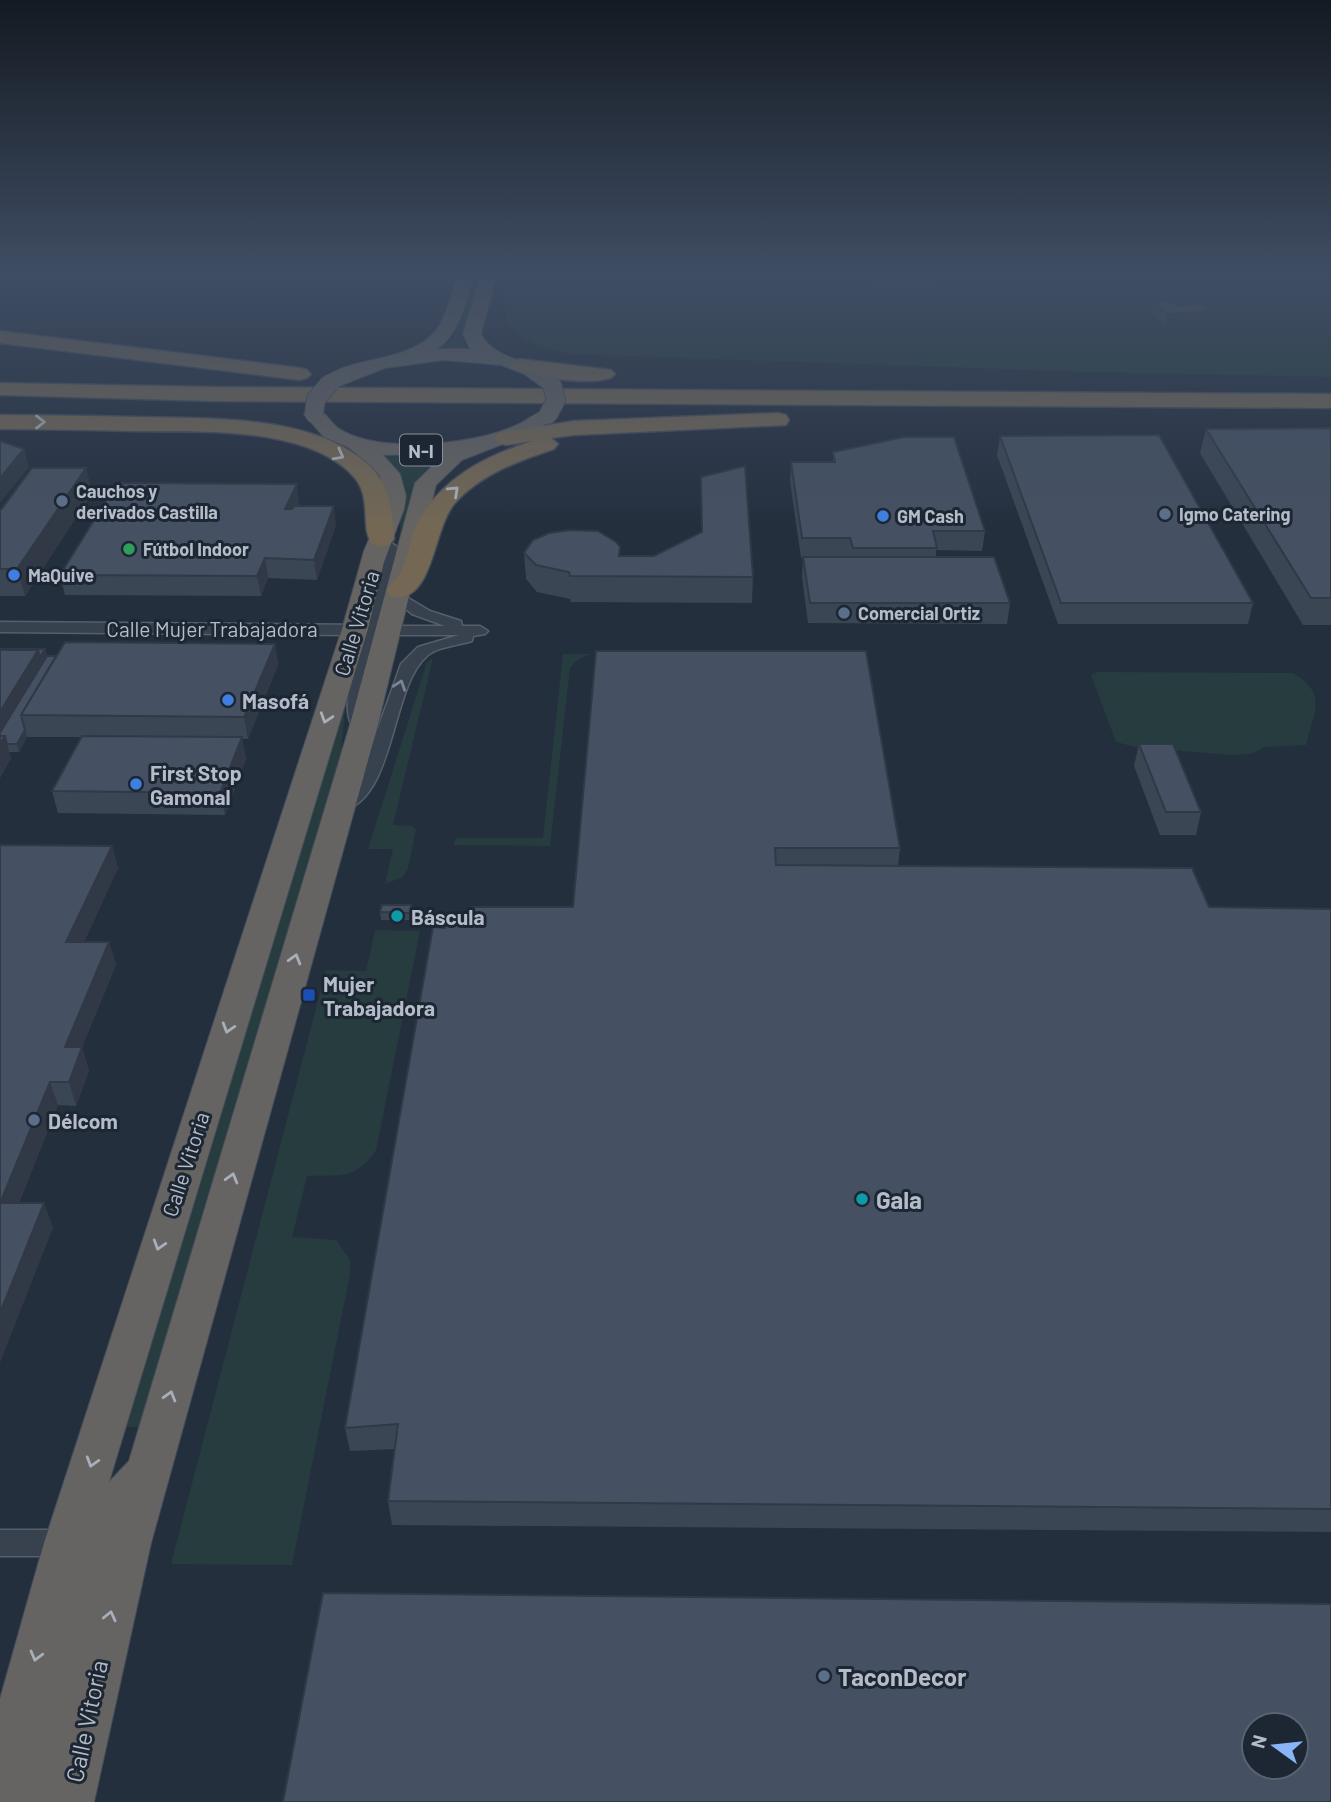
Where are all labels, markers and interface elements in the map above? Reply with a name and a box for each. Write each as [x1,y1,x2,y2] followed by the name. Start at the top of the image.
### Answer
[35,415,46,430] one-way arrow
[400,435,442,466] road number: N-I
[332,447,344,461] one-way arrow
[76,480,218,523] place label: Cauchos y derivados Castilla
[446,486,459,499] one-way arrow
[54,493,70,509] marker: Cauchos y derivados Castilla
[1179,503,1290,525] place label: Igmo Catering
[897,505,964,527] place label: GM Cash
[1157,506,1173,522] marker: Igmo Catering
[875,508,891,524] marker: GM Cash
[143,538,249,560] place label: Fútbol Indoor
[121,541,137,557] marker: Fútbol Indoor
[28,564,94,586] place label: MaQuive
[6,567,22,583] marker: MaQuive
[328,567,384,679] street label: Calle Vitoria
[858,602,980,624] place label: Comercial Ortiz
[836,605,852,621] marker: Comercial Ortiz
[106,616,318,641] street label: Calle Mujer Trabajadora
[392,680,407,692] one-way arrow
[242,688,309,713] place label: Masofá
[220,692,236,708] marker: Masofá
[320,711,335,723] one-way arrow
[150,760,242,809] place label: First Stop Gamonal
[128,776,144,792] marker: First Stop Gamonal
[411,904,485,929] place label: Báscula
[389,908,405,924] marker: Báscula
[286,953,301,965] one-way arrow
[323,971,435,1020] place label: Mujer Trabajadora
[301,987,317,1003] marker: Mujer Trabajadora
[222,1022,237,1034] one-way arrow
[48,1108,118,1133] place label: Délcom
[156,1108,214,1220] street label: Calle Vitoria
[26,1112,42,1128] marker: Délcom
[224,1172,239,1184] one-way arrow
[876,1185,922,1214] place label: Gala
[854,1191,870,1207] marker: Gala
[153,1239,168,1251] one-way arrow
[161,1391,176,1403] one-way arrow
[86,1455,100,1468] one-way arrow
[101,1610,116,1622] one-way arrow
[30,1650,44,1662] one-way arrow
[59,1657,113,1785] street label: Calle Vitoria
[838,1662,966,1691] place label: TaconDecor
[816,1668,832,1684] marker: TaconDecor
[1240,1711,1310,1781] north arrow
[1245,1732,1271,1751] text: N

